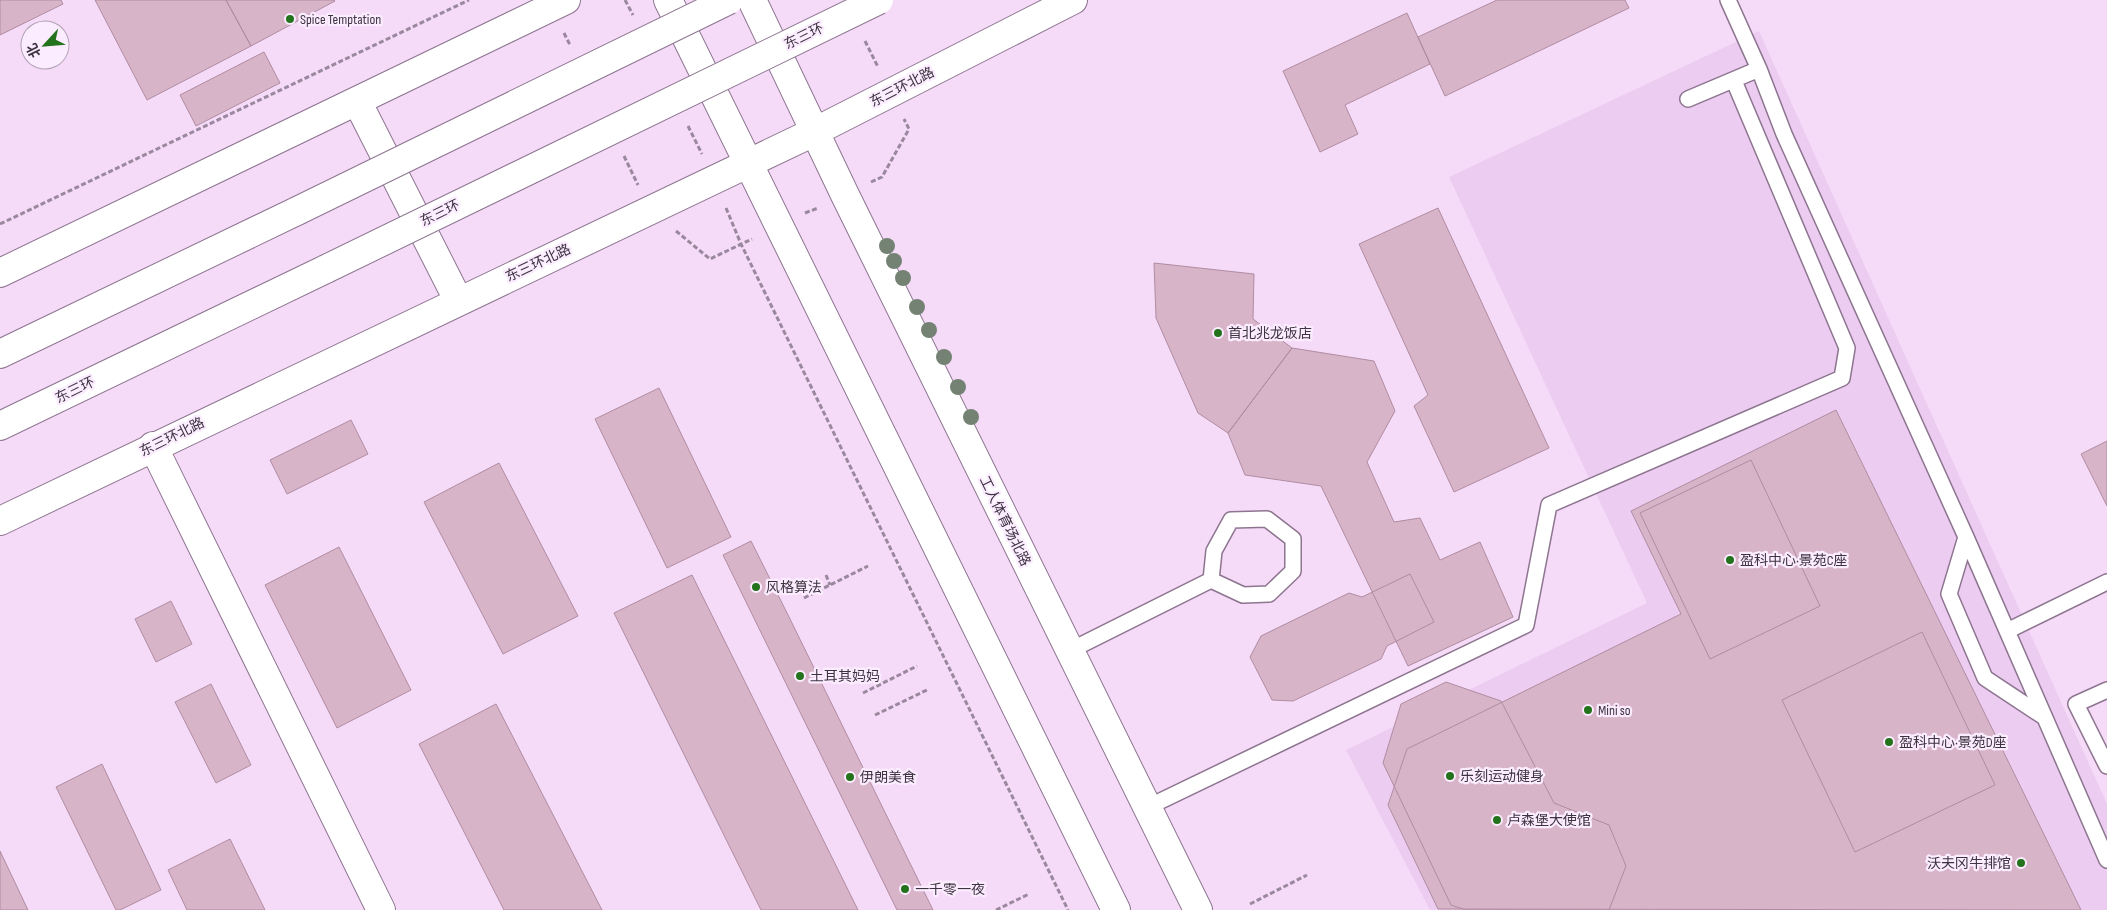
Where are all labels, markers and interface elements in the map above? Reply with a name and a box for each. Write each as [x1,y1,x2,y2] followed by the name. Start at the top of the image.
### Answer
[300,11,381,28] place label: Spice Temptation
[284,13,296,25] marker: Spice Temptation
[781,19,827,53] street label: 东三环
[20,20,70,70] north arrow
[23,40,44,60] text: 北
[867,64,937,110] street label: 东三环北路
[417,196,463,230] street label: 东三环
[503,241,573,285] street label: 东三环北路
[1228,325,1312,342] place label: 首北兆龙饭店
[1212,327,1224,339] marker: 首北兆龙饭店
[52,373,98,407] street label: 东三环
[137,414,207,460] street label: 东三环北路
[976,473,1034,569] street label: 工人体育场北路
[1740,552,1848,569] place label: 盈科中心·景苑C座
[1724,554,1736,566] marker: 盈科中心·景苑C座
[766,579,822,596] place label: 风格算法
[750,581,762,593] marker: 风格算法
[810,668,880,685] place label: 土耳其妈妈
[794,670,806,682] marker: 土耳其妈妈
[1598,702,1631,719] place label: Mini so
[1582,704,1594,716] marker: Mini so
[1899,734,2007,751] place label: 盈科中心·景苑D座
[1883,736,1895,748] marker: 盈科中心·景苑D座
[1460,768,1544,785] place label: 乐刻运动健身
[860,769,916,786] place label: 伊朗美食
[1444,770,1456,782] marker: 乐刻运动健身
[844,771,856,783] marker: 伊朗美食
[1507,812,1591,829] place label: 卢森堡大使馆
[1491,814,1503,826] marker: 卢森堡大使馆
[1927,855,2011,872] place label: 沃夫冈牛排馆
[2015,857,2027,869] marker: 沃夫冈牛排馆
[915,881,985,898] place label: 一千零一夜
[899,883,911,895] marker: 一千零一夜

